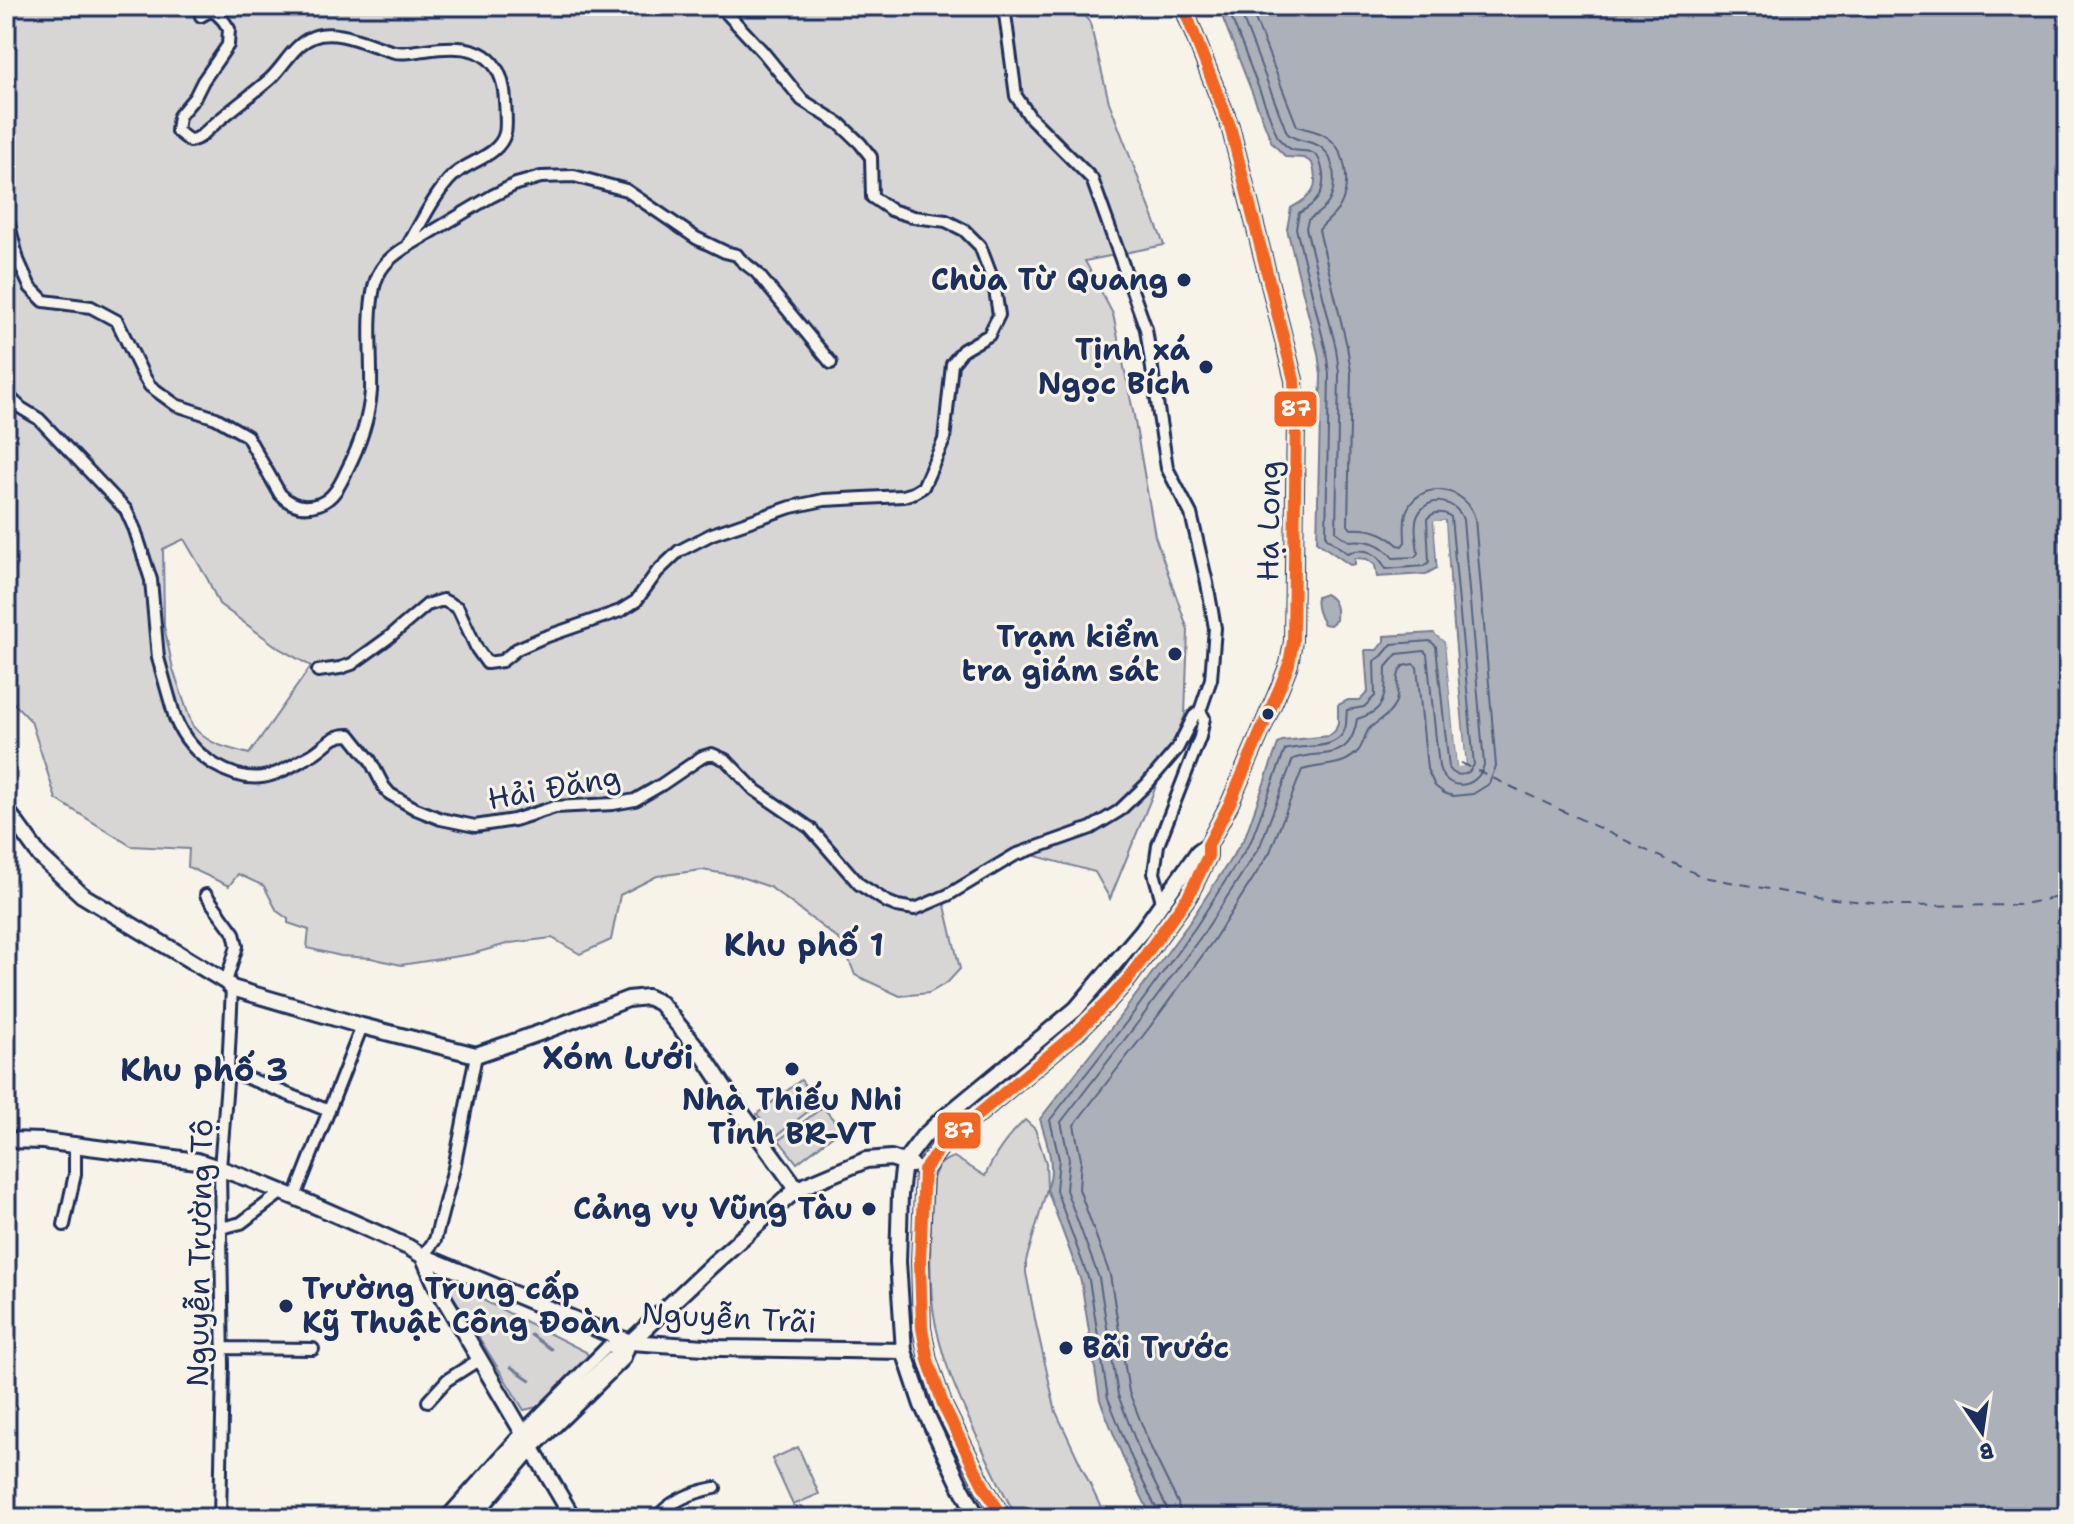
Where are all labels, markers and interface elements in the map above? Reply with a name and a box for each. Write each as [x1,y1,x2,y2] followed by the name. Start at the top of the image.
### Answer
[931,259,1168,300] place label: Chùa Từ Quang
[1175,271,1193,289] marker: Chùa Từ Quang
[1038,329,1190,404] place label: Tịnh xá Ngọc Bích
[1197,358,1215,376] marker: Tịnh xá Ngọc Bích
[1273,390,1318,428] line badge: 87
[1281,394,1311,423] text: 87
[1247,460,1290,582] street label: Hạ Long
[962,616,1159,691] place label: Trạm kiểm tra giám sát
[1166,645,1184,663] marker: Trạm kiểm tra giám sát
[1260,706,1276,722] unlabelled marker
[484,756,623,819] street label: Hải Đăng
[724,923,884,966] district label: Khu phố 1
[542,1036,694,1079] district label: Xóm Lưới
[120,1048,288,1091] district label: Khu phố 3
[783,1060,801,1078] marker: Nhà Thiếu Nhi Tỉnh BR-VT
[682,1079,902,1154] place label: Nhà Thiếu Nhi Tỉnh BR-VT
[936,1111,982,1150] line badge: 87
[944,1116,974,1145] text: 87
[177,1119,222,1387] street label: Nguyễn Trường Tộ
[573,1188,853,1229] place label: Cảng vụ Vũng Tàu
[860,1200,878,1218] marker: Cảng vụ Vũng Tàu
[302,1268,620,1343] place label: Trường Trung cấp Kỹ Thuật Công Đoàn
[640,1292,818,1343] street label: Nguyễn Trãi
[277,1297,295,1315] marker: Trường Trung cấp Kỹ Thuật Công Đoàn
[1082,1327,1230,1368] place label: Bãi Trước
[1057,1339,1075,1357] marker: Bãi Trước
[1942,1392,2022,1472] north arrow
[1976,1435,1996,1467] text: B

